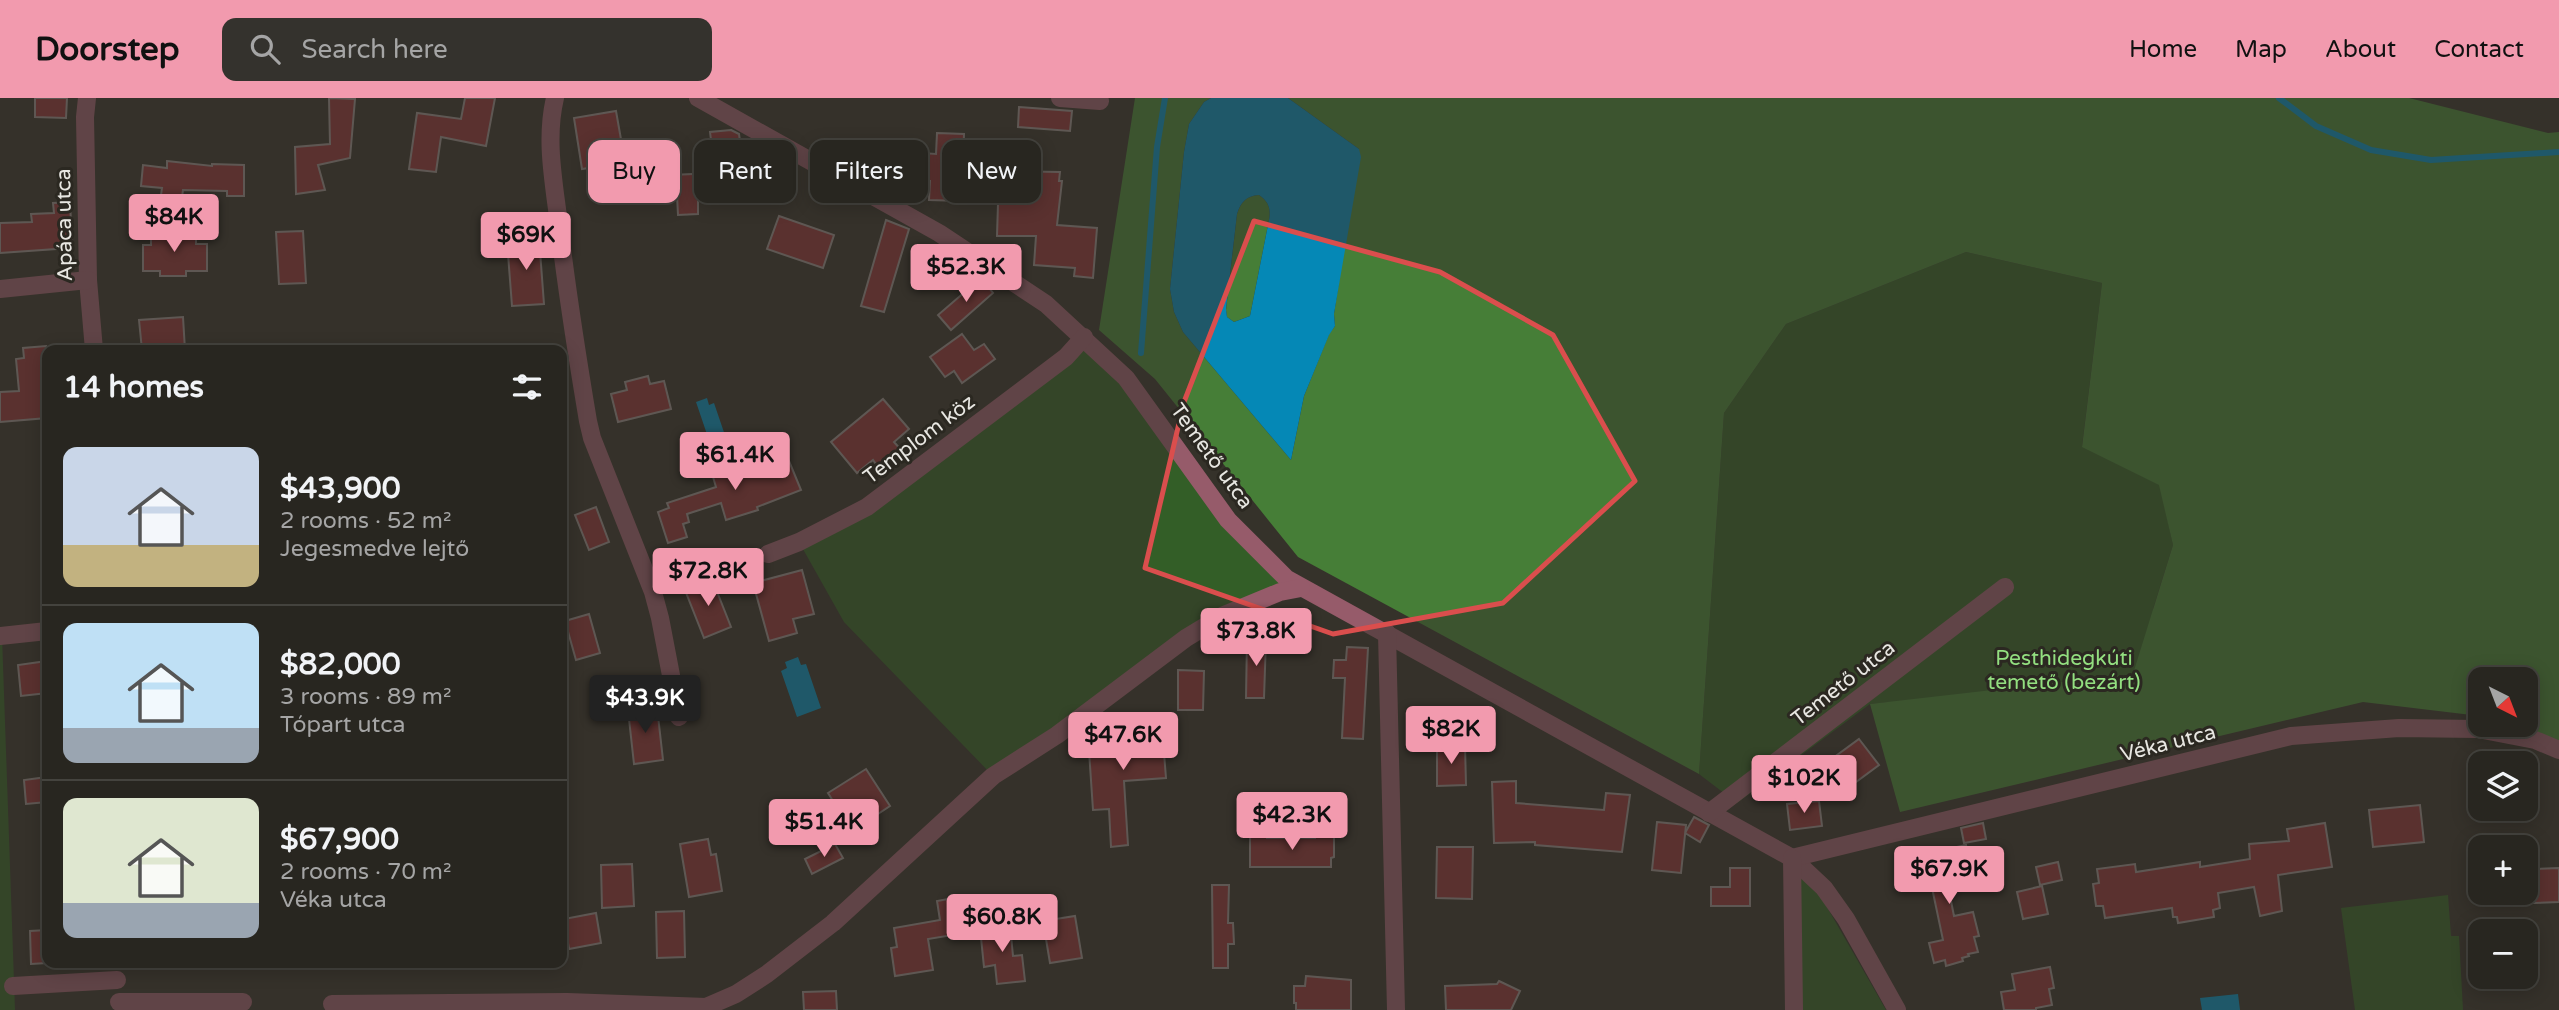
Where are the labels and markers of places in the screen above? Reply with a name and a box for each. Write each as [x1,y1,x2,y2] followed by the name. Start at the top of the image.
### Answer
[133,194,215,254] pin: $84K
[485,212,567,272] pin: $69K
[909,244,1023,304] pin: $52.3K
[678,432,792,492] pin: $61.4K
[651,548,765,608] pin: $72.8K
[1199,608,1313,668] pin: $73.8K
[588,676,702,735] pin: $43.9K
[1410,706,1492,766] pin: $82K
[1066,712,1180,772] pin: $47.6K
[1755,756,1853,815] pin: $102K
[1235,792,1349,852] pin: $42.3K
[767,800,881,859] pin: $51.4K
[1892,846,2006,906] pin: $67.9K
[945,894,1059,954] pin: $60.8K

